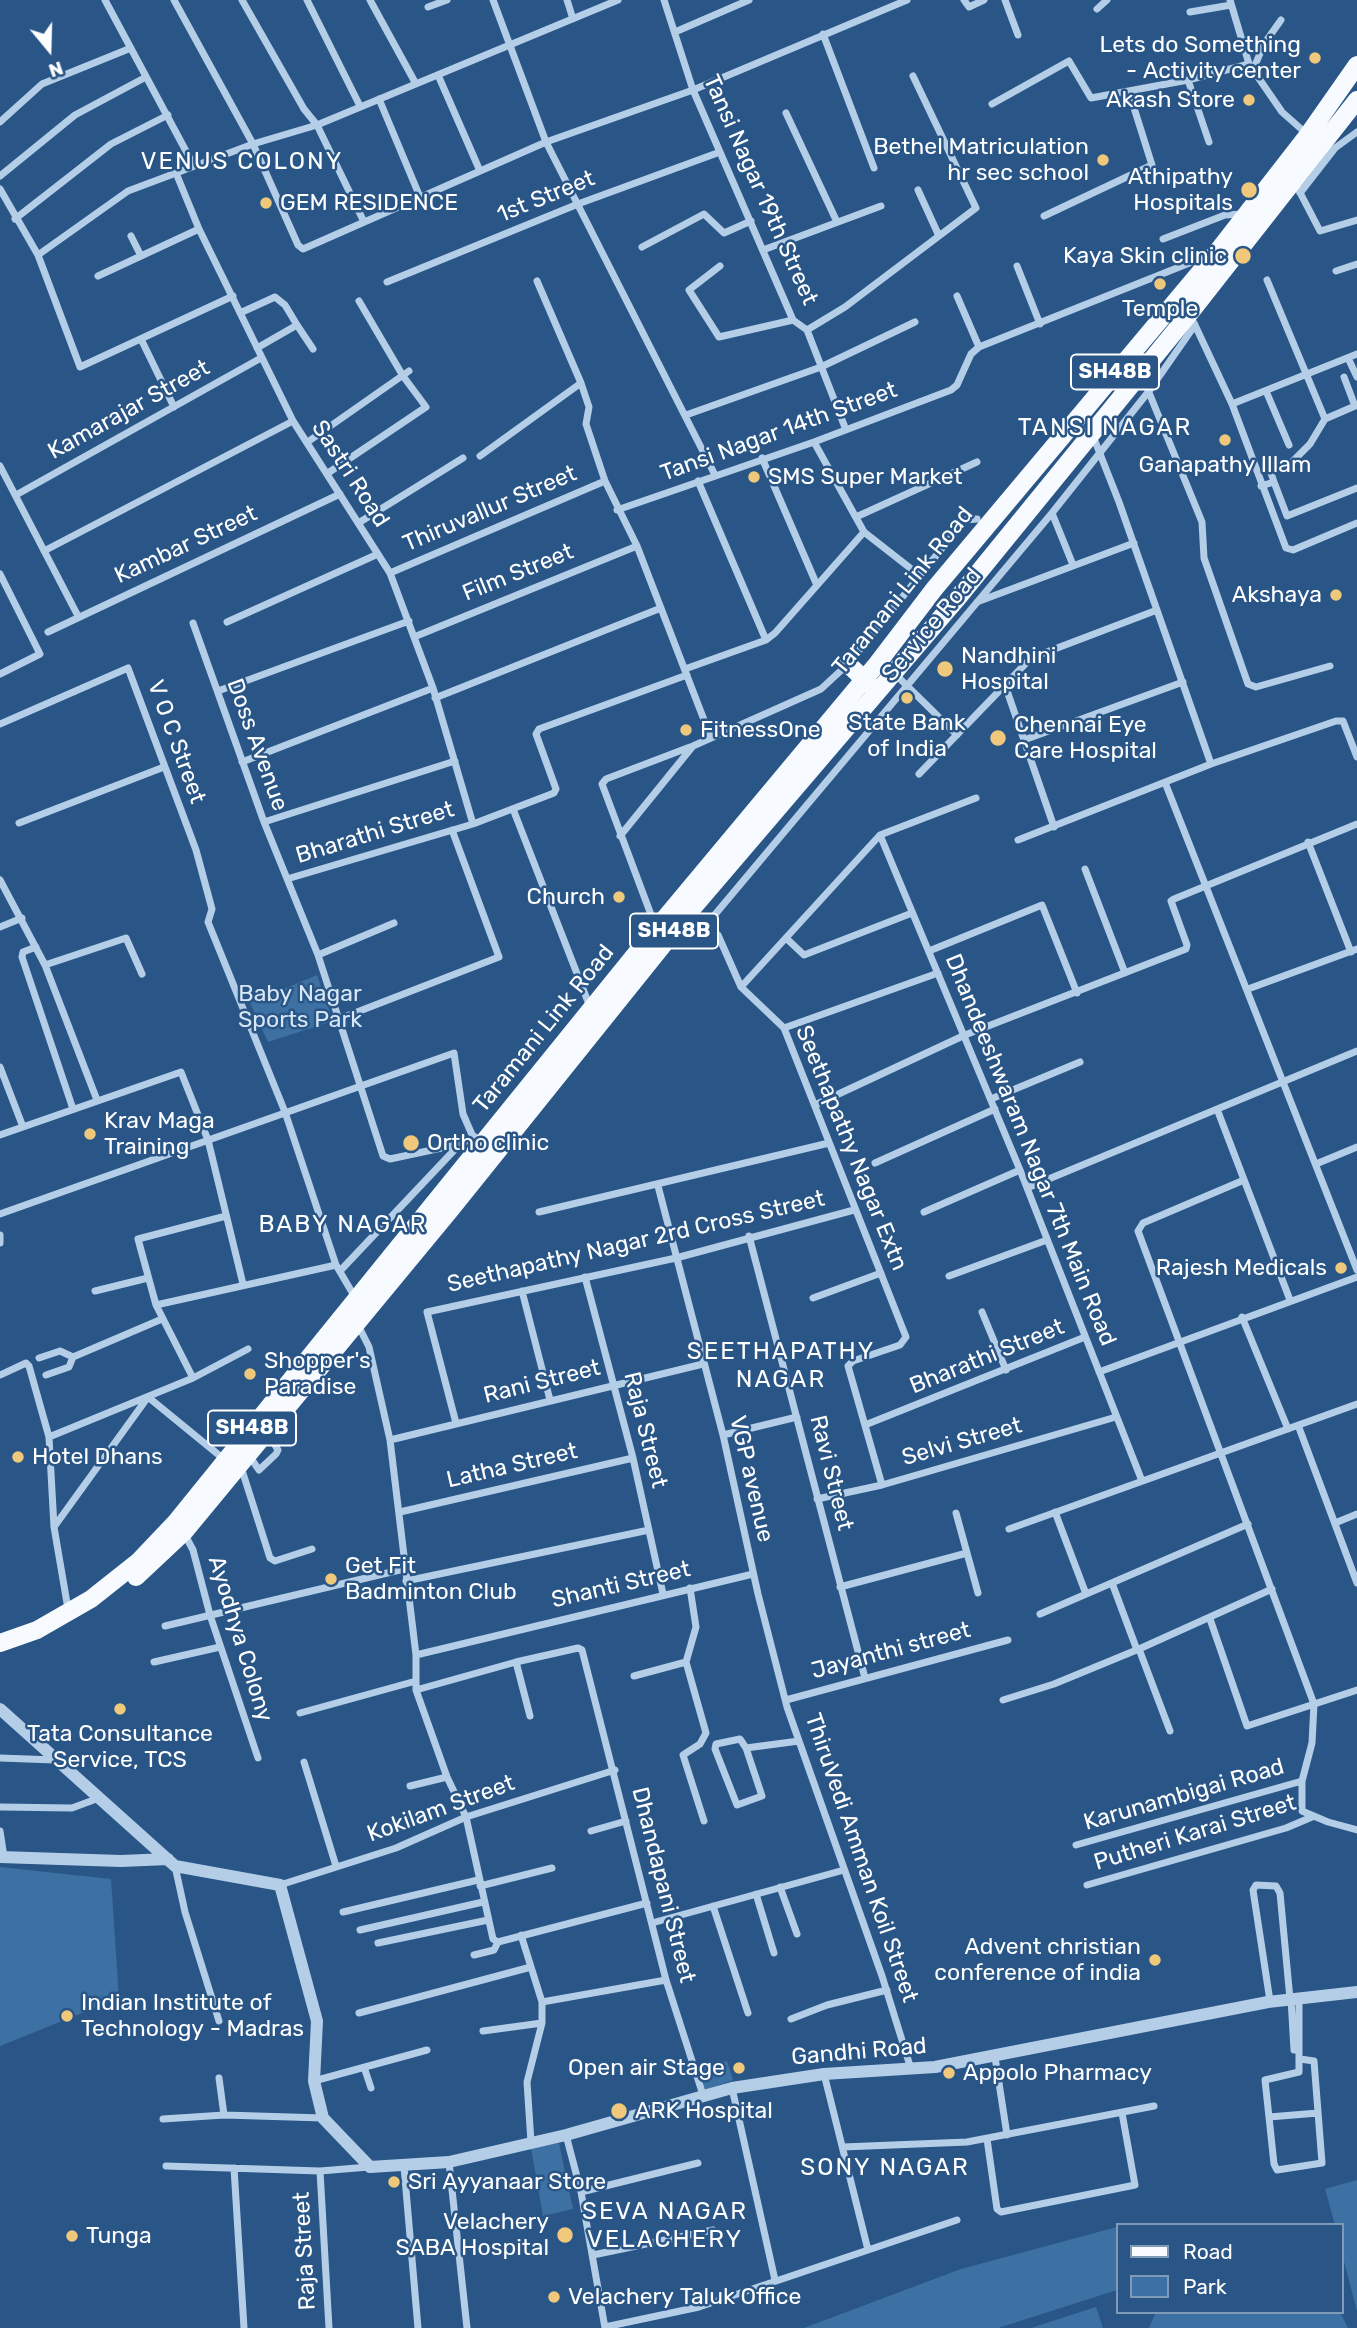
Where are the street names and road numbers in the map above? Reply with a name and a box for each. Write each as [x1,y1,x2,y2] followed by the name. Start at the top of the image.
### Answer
[697,71,823,309] street label: Tansi Nagar 19th Street
[493,165,599,229] street label: 1st Street
[43,354,215,466] street label: Kamarajar Street
[1071,354,1159,390] road number: SH48B
[657,376,901,488] street label: Tansi Nagar 14th Street
[305,415,395,533] street label: Sastri Road
[399,460,581,558] street label: Thiruvallur Street
[110,500,262,590] street label: Kambar Street
[827,502,979,680] street label: Taramani Link Road
[459,538,577,608] street label: Film Street
[876,563,988,687] street label: Service Road
[220,675,294,815] street label: Doss Avenue
[141,677,211,807] street label: V O C Street
[293,796,457,870] street label: Bharathi Street
[630,914,718,948] road number: SH48B
[468,940,620,1118] street label: Taramani Link Road
[939,950,1121,1350] street label: Dhandeeshwaram Nagar 7th Main Road
[789,1022,913,1274] street label: Seethapathy Nagar Extn
[445,1185,827,1299] street label: Seethapathy Nagar 2rd Cross Street
[906,1314,1068,1400] street label: Bharathi Street
[481,1354,603,1410] street label: Rani Street
[617,1369,673,1491] street label: Raja Street
[208,1410,296,1446] road number: SH48B
[803,1412,859,1534] street label: Ravi Street
[899,1412,1025,1472] street label: Selvi Street
[723,1413,779,1545] street label: VGP avenue
[444,1438,580,1494] street label: Latha Street
[202,1553,278,1725] street label: Ayodhya Colony
[549,1556,693,1614] street label: Shanti Street
[808,1616,974,1686] street label: Jayanthi street
[798,1710,924,2006] street label: ThiruVedi Amman Koil Street
[1081,1753,1287,1837] street label: Karunambigai Road
[364,1770,518,1848] street label: Kokilam Street
[625,1784,701,1986] street label: Dhandapani Street
[1091,1789,1299,1877] street label: Putheri Karai Street
[790,2032,928,2072] street label: Gandhi Road
[288,2191,322,2311] street label: Raja Street

